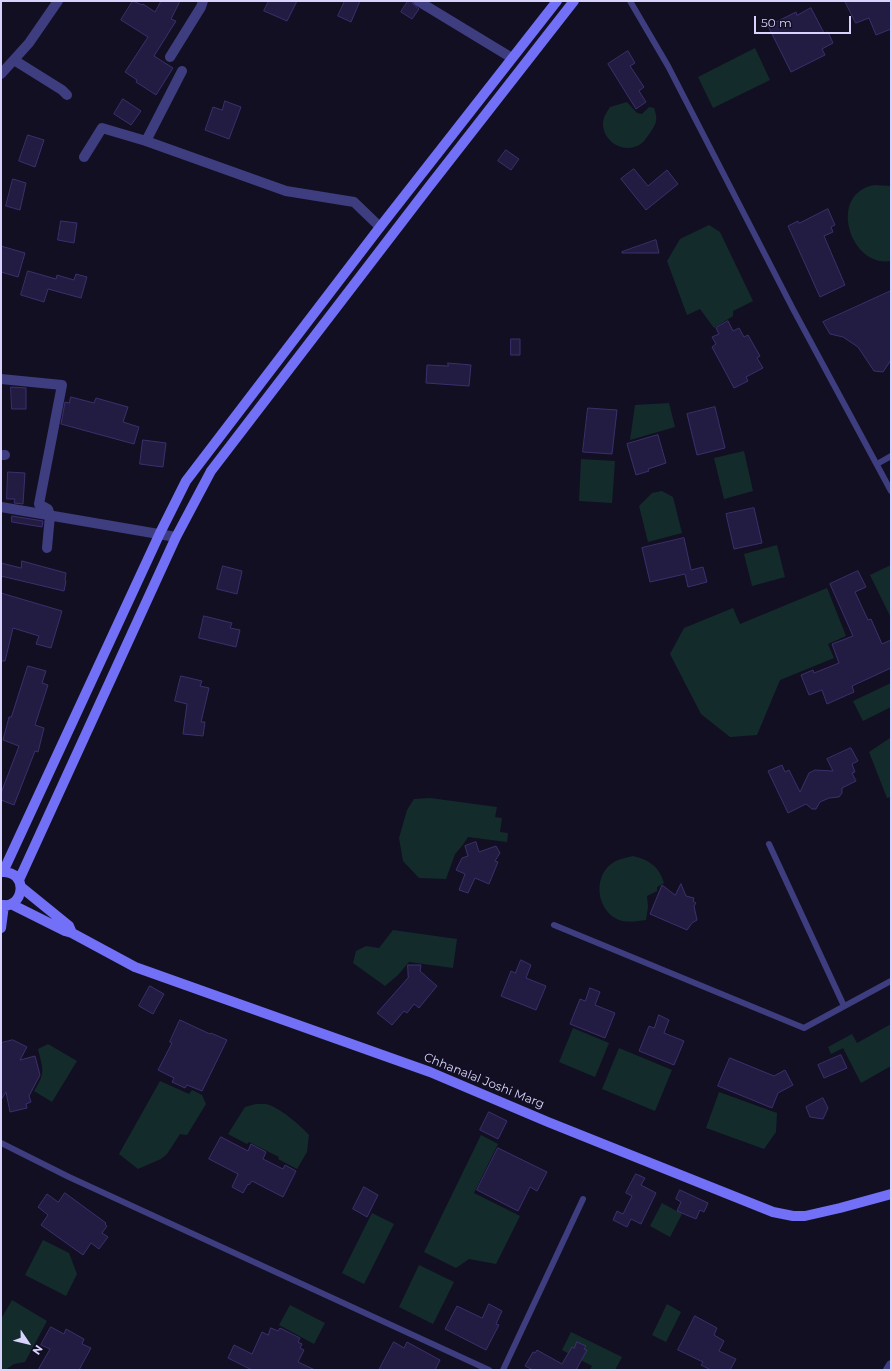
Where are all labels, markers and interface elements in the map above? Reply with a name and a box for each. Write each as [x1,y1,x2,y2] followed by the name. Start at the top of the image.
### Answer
[756,8,853,34] scale bar
[761,15,792,30] text: 50 m
[422,1050,546,1112] street label: Chhanalal Joshi Marg
[8,1323,48,1363] north arrow
[30,1342,46,1358] text: N

